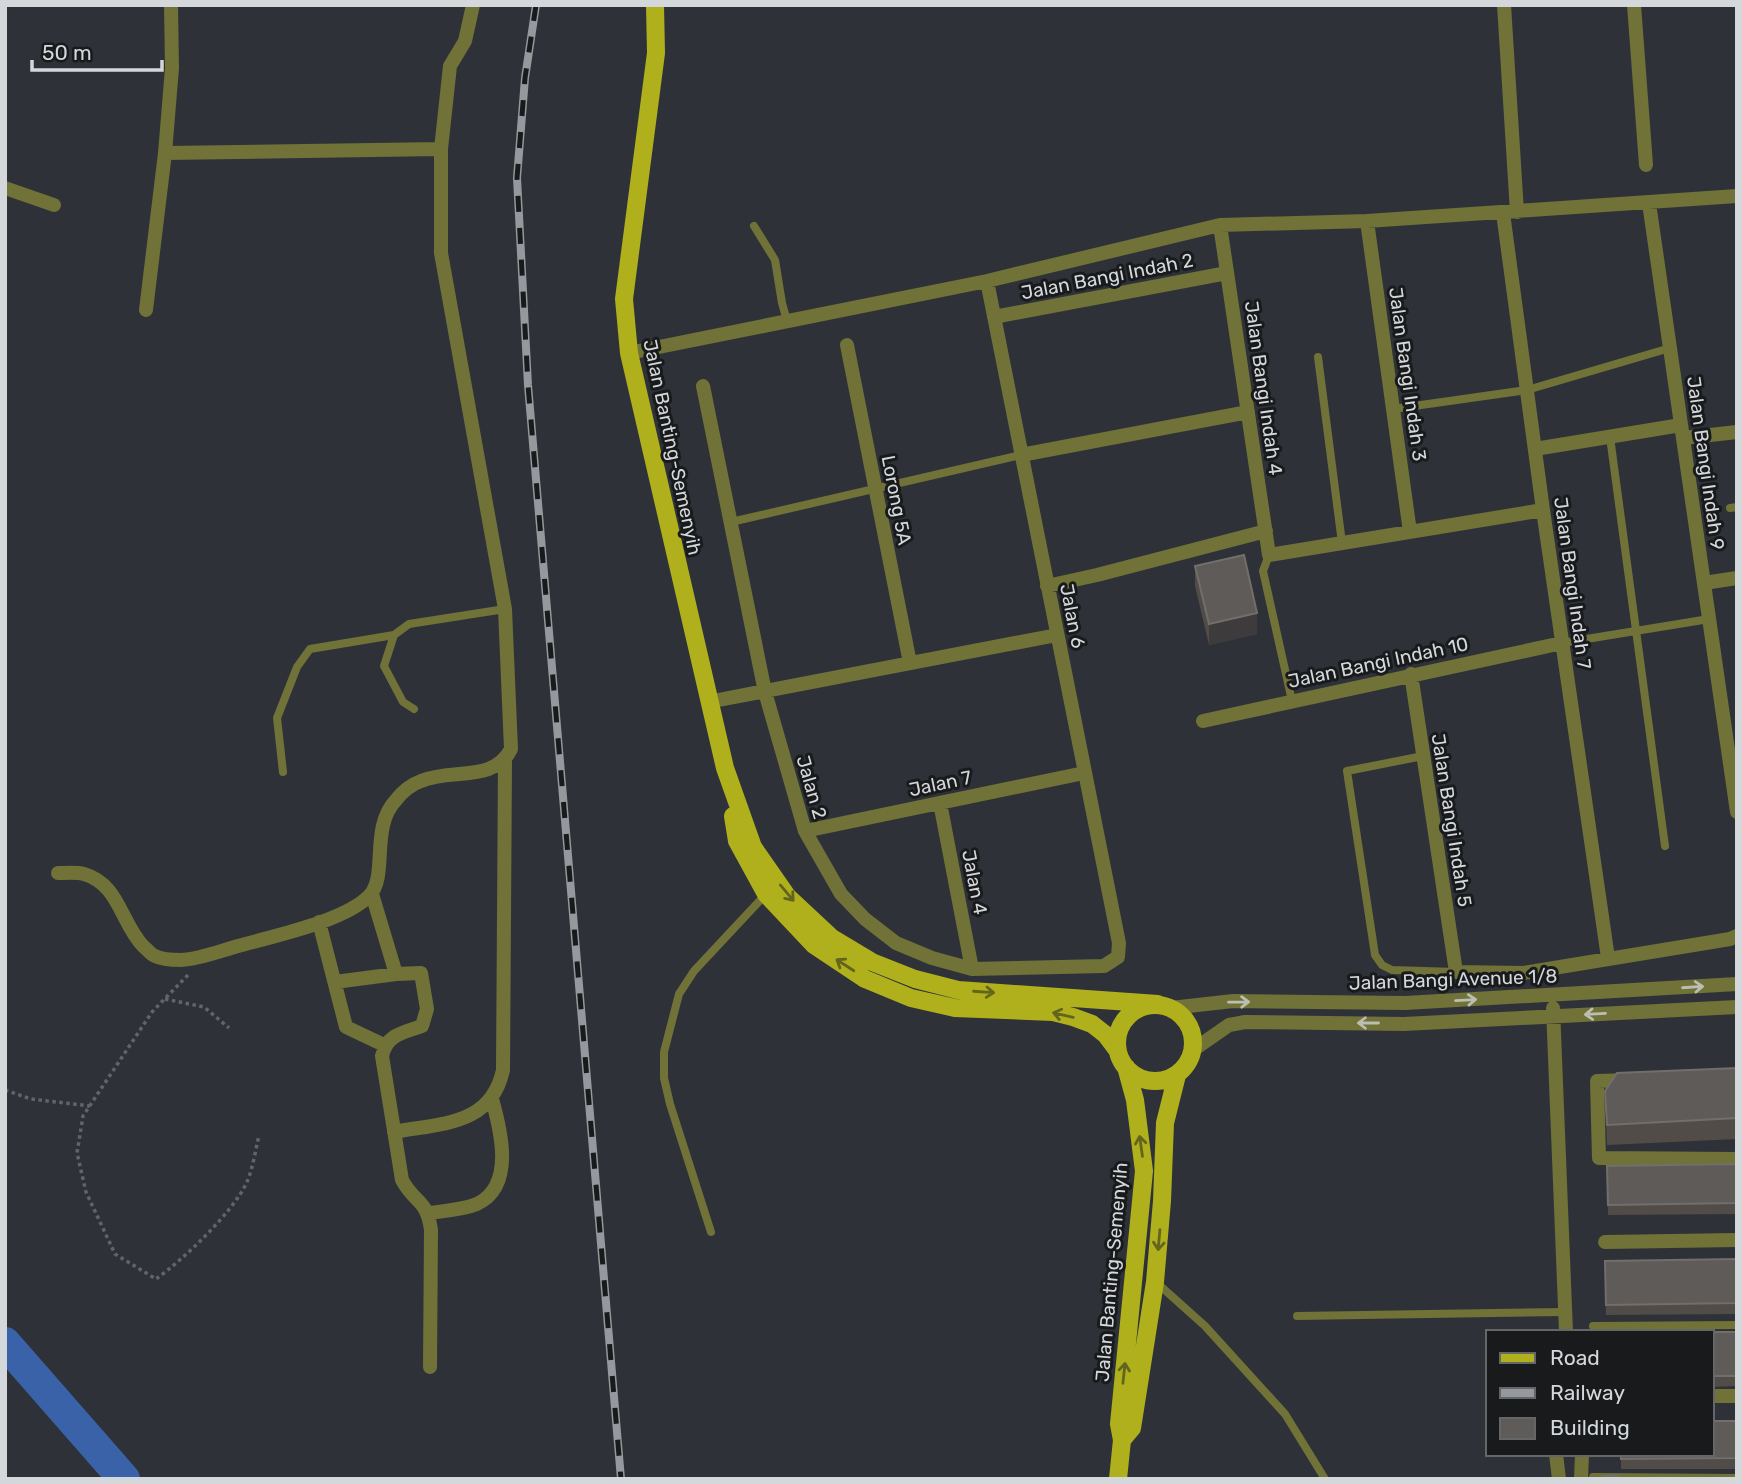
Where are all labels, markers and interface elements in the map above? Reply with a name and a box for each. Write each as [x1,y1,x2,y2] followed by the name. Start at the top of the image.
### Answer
[32,28,161,72] scale bar
[42,40,92,65] text: 50 m
[1019,249,1195,304] street label: Jalan Bangi Indah 2
[1384,286,1431,462] street label: Jalan Bangi Indah 3
[1240,300,1287,477] street label: Jalan Bangi Indah 4
[638,337,707,557] street label: Jalan Banting-Semenyih
[1682,375,1729,551] street label: Jalan Bangi Indah 9
[877,453,917,547] street label: Lorong 5A
[1549,496,1596,671] street label: Jalan Bangi Indah 7
[1055,582,1090,650] street label: Jalan 6
[1286,632,1470,693] street label: Jalan Bangi Indah 10
[1426,732,1477,908] street label: Jalan Bangi Indah 5
[792,753,832,821] street label: Jalan 2
[907,766,974,801] street label: Jalan 7
[957,848,992,917] street label: Jalan 4
[779,884,794,902] one-way arrow
[836,958,855,972] one-way arrow
[1348,964,1558,995] street label: Jalan Bangi Avenue 1/8
[1682,980,1705,993] one-way arrow
[973,986,995,999] one-way arrow
[1454,994,1477,1007] one-way arrow
[1227,995,1250,1008] one-way arrow
[1052,1008,1075,1021] one-way arrow
[1584,1008,1607,1021] one-way arrow
[1357,1016,1380,1030] one-way arrow
[1134,1136,1147,1158] one-way arrow
[1090,1162,1133,1383] street label: Jalan Banting-Semenyih
[1152,1228,1165,1250] one-way arrow
[1486,1330,1714,1456] legend
[1550,1345,1600,1370] text: Road
[1118,1362,1131,1385] one-way arrow
[1550,1380,1625,1405] text: Railway
[1550,1415,1630,1440] text: Building

